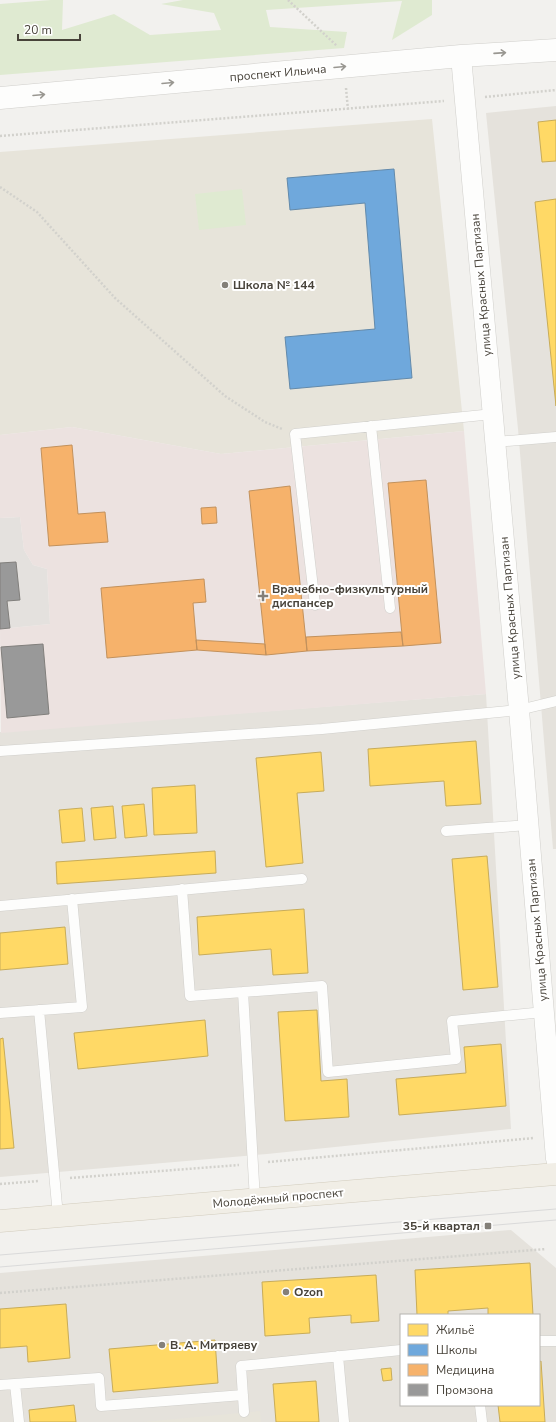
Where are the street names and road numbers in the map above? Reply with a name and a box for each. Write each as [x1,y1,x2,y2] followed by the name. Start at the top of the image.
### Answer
[229,61,327,85] street label: проспект Ильича
[467,213,495,357] street label: улица Красных Партизан
[496,536,524,680] street label: улица Красных Партизан
[523,858,551,1002] street label: улица Красных Партизан
[212,1184,345,1212] street label: Молодёжный проспект

